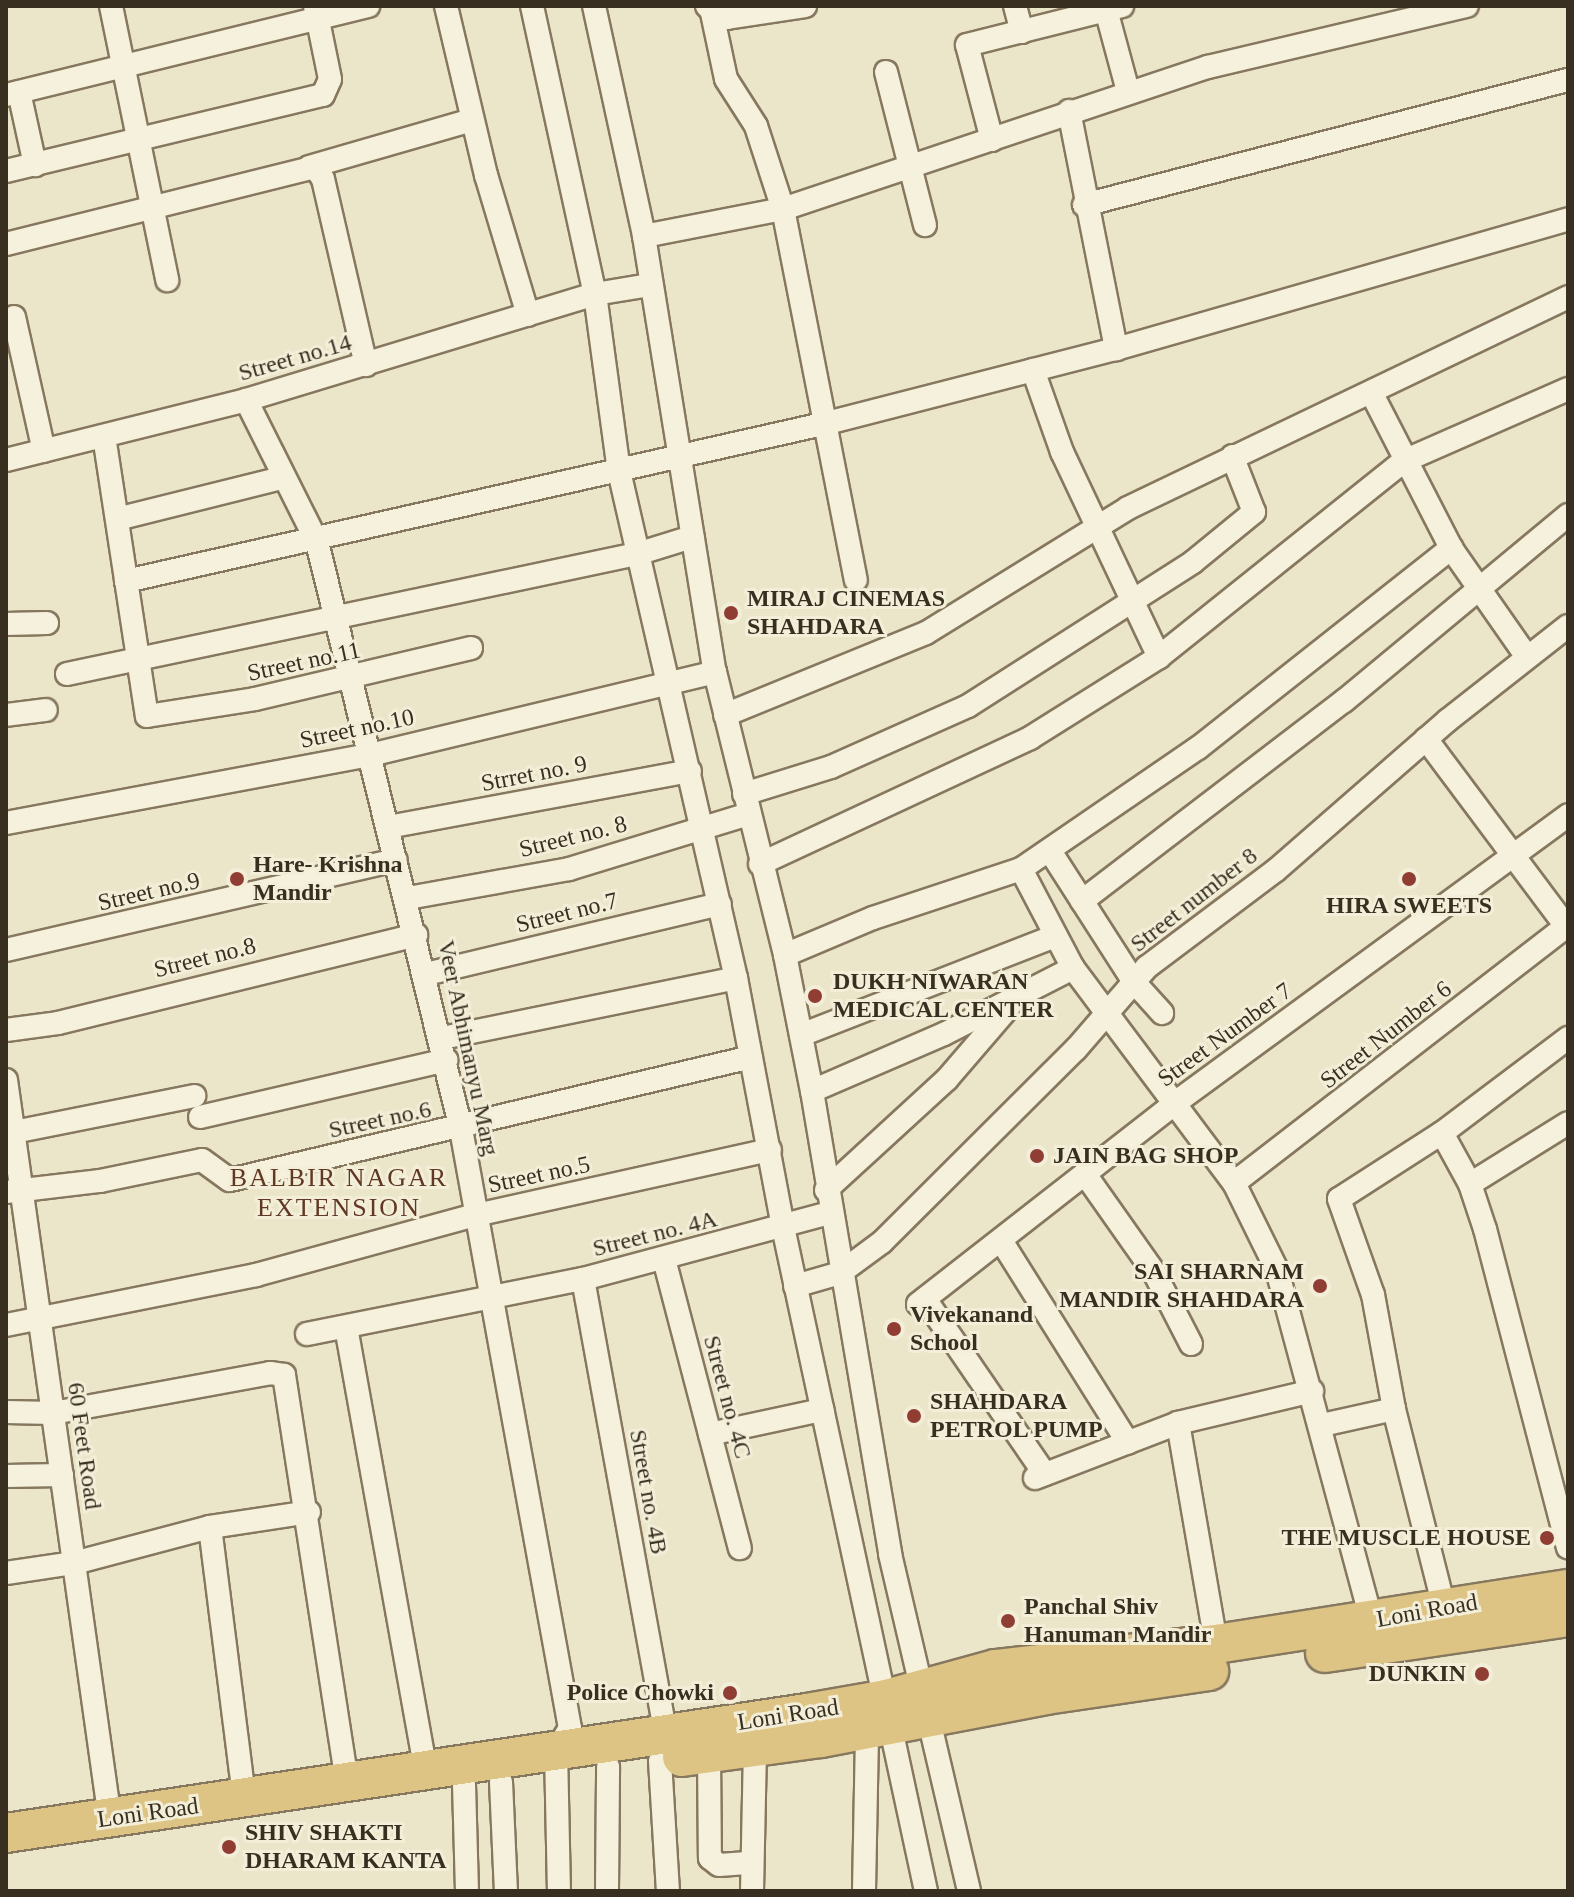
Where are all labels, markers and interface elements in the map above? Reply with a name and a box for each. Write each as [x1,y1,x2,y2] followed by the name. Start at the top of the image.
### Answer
[235,328,355,388] street label: Street no.14
[747,585,945,641] place label: MIRAJ CINEMAS SHAHDARA
[722,604,740,622] marker: MIRAJ CINEMAS SHAHDARA
[245,636,363,688] street label: Street no.11
[297,703,417,755] street label: Street no.10
[479,750,589,798] street label: Strret no. 9
[516,810,630,864] street label: Street no. 8
[1125,841,1263,959] street label: Street number 8
[253,851,403,907] place label: Hare- Krishna Mandir
[95,866,203,918] street label: Street no.9
[228,870,246,888] marker: Hare- Krishna Mandir
[1400,870,1418,888] marker: HIRA SWEETS
[513,886,621,940] street label: Street no.7
[1325,892,1493,920] place label: HIRA SWEETS
[151,931,259,985] street label: Street no.8
[431,937,505,1159] street label: Veer Abhimanyu Marg
[833,968,1055,1024] place label: DUKH NIWARAN MEDICAL CENTER
[1315,975,1457,1095] street label: Street Number 6
[1152,977,1298,1093] street label: Street Number 7
[804,985,826,1007] marker: DUKH NIWARAN MEDICAL CENTER
[326,1095,434,1145] street label: Street no.6
[1053,1142,1238,1170] place label: JAIN BAG SHOP
[1028,1147,1046,1165] marker: JAIN BAG SHOP
[485,1150,593,1200] street label: Street no.5
[230,1162,448,1224] district label: BALBIR NAGAR EXTENSION
[590,1205,720,1263] street label: Street no. 4A
[1059,1258,1304,1314] place label: SAI SHARNAM MANDIR SHAHDARA
[1311,1277,1329,1295] marker: SAI SHARNAM MANDIR SHAHDARA
[910,1301,1033,1357] place label: Vivekanand School
[885,1320,903,1338] marker: Vivekanand School
[697,1332,757,1462] street label: Street no. 4C
[61,1381,107,1511] street label: 60 Feet Road
[930,1388,1104,1444] place label: SHAHDARA PETROL PUMP
[905,1407,923,1425] marker: SHAHDARA PETROL PUMP
[623,1427,673,1557] street label: Street no. 4B
[1282,1524,1531,1552] place label: THE MUSCLE HOUSE
[1538,1529,1556,1547] marker: THE MUSCLE HOUSE
[1374,1588,1480,1634] street label: Loni Road
[1024,1593,1211,1649] place label: Panchal Shiv Hanuman Mandir
[999,1612,1017,1630] marker: Panchal Shiv Hanuman Mandir
[1369,1660,1466,1688] place label: DUNKIN
[1473,1665,1491,1683] marker: DUNKIN
[567,1679,714,1707] place label: Police Chowki
[721,1684,739,1702] marker: Police Chowki
[735,1693,841,1737] street label: Loni Road
[95,1792,201,1834] street label: Loni Road
[245,1819,447,1875] place label: SHIV SHAKTI DHARAM KANTA
[220,1838,238,1856] marker: SHIV SHAKTI DHARAM KANTA

